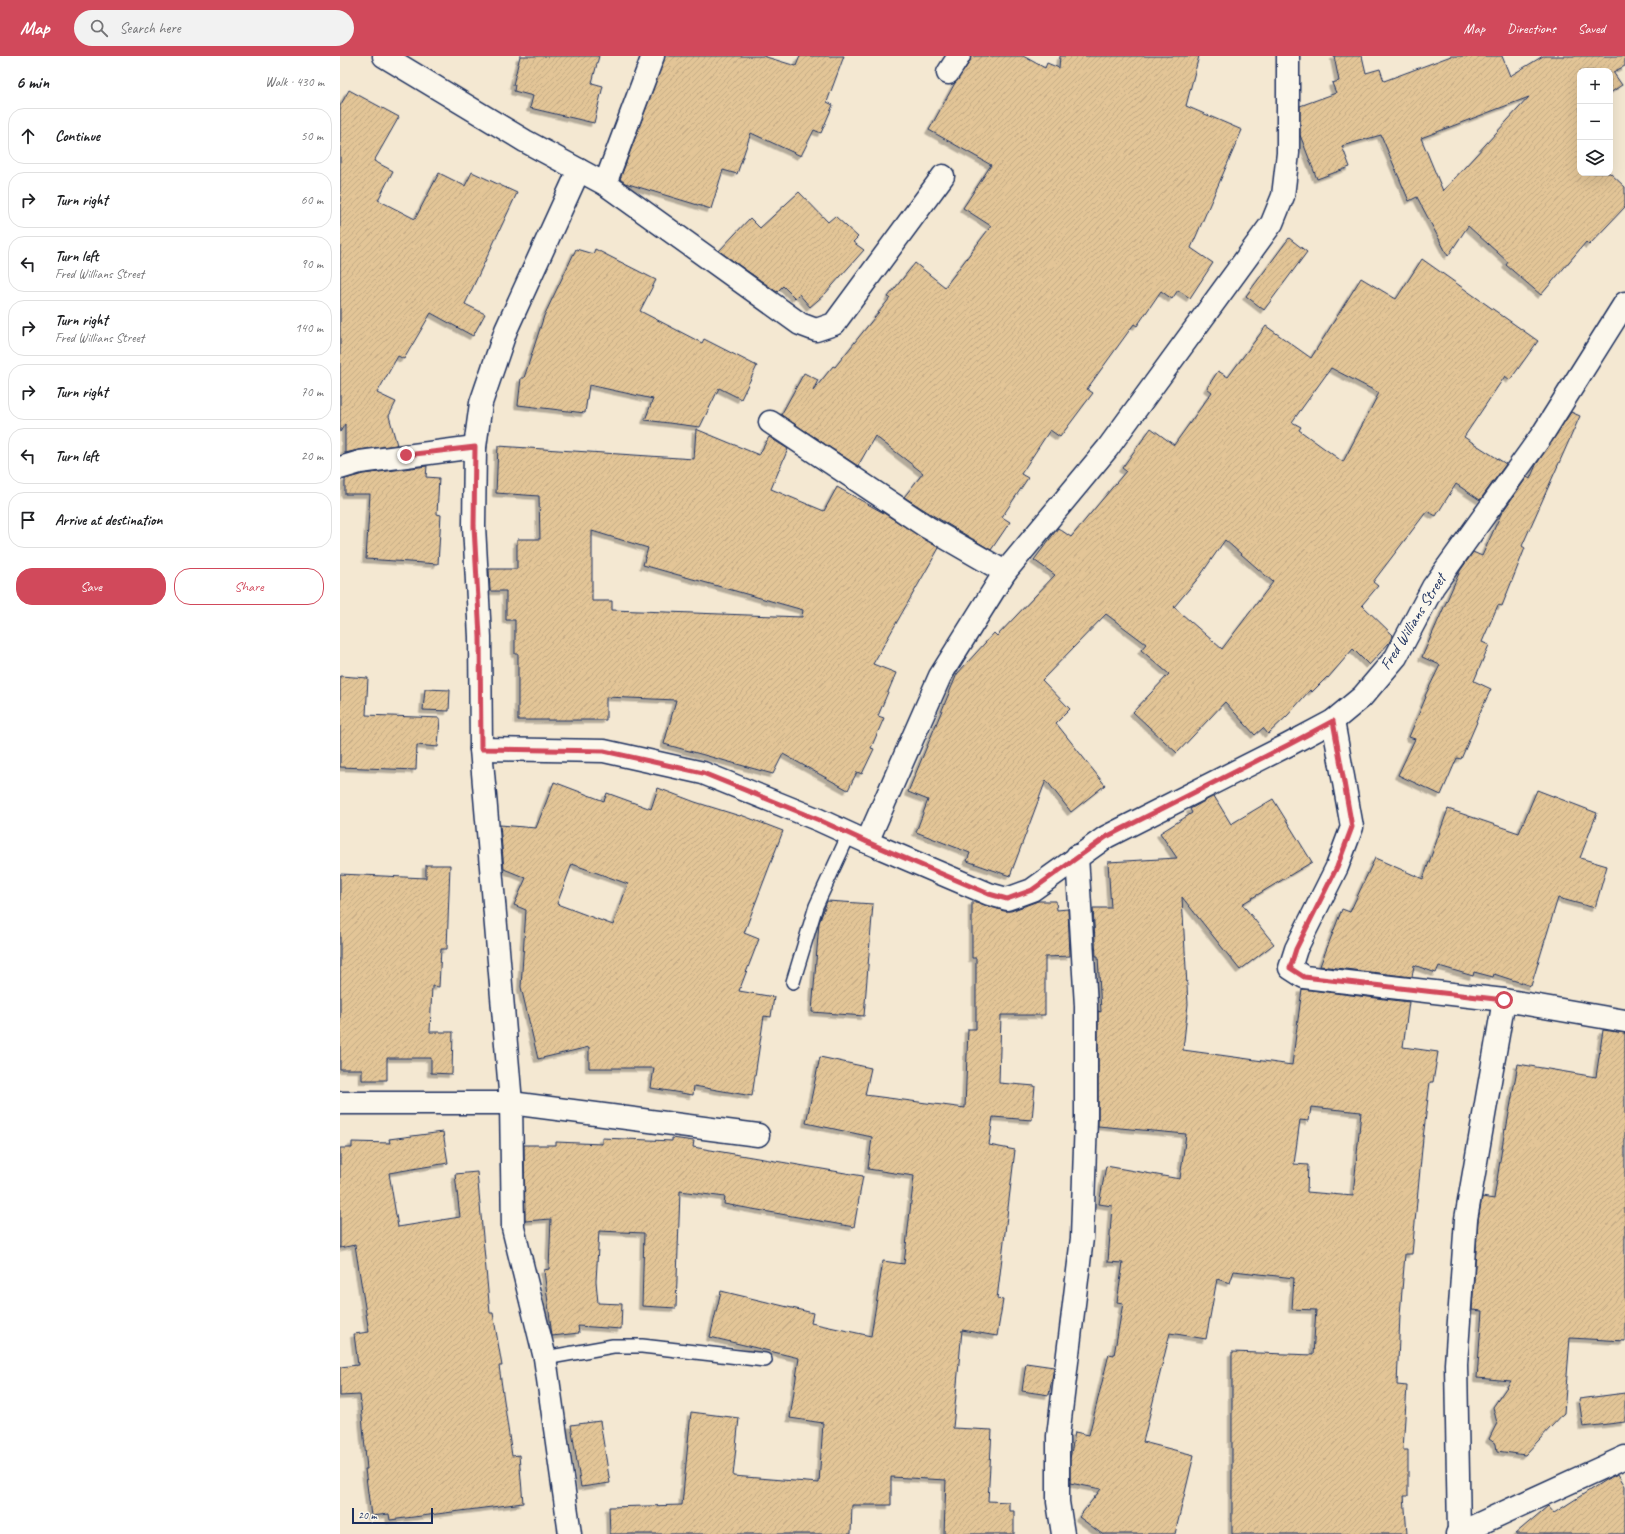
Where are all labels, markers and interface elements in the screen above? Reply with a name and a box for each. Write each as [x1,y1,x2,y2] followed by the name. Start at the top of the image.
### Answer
[74,10,354,46] search box
[20,16,50,40] text: Map
[88,17,110,39] icon: search
[120,19,181,38] text: Search here
[1464,20,1485,37] text: Map
[1507,20,1556,37] text: Directions
[1578,20,1605,37] text: Saved
[1577,68,1613,176] map controls
[1577,68,1613,104] button: +
[16,72,49,93] text: 6 min
[265,74,324,90] text: Walk · 430 m
[1577,104,1613,140] button: −
[17,125,39,147] icon: ahead
[55,127,100,146] text: Continue
[301,128,323,144] text: 50 m
[1577,140,1613,176] button: layers
[17,189,39,211] icon: right
[55,191,108,210] text: Turn right
[301,192,323,208] text: 60 m
[55,247,98,266] text: Turn left
[17,253,39,275] icon: left
[301,256,323,272] text: 90 m
[55,266,144,282] text: Fred Willians Street
[55,311,108,330] text: Turn right
[17,317,39,339] icon: right
[295,320,323,336] text: 140 m
[55,330,144,346] text: Fred Willians Street
[17,381,39,403] icon: right
[55,383,108,402] text: Turn right
[301,384,323,400] text: 70 m
[17,445,39,467] icon: left
[397,446,415,464] route end
[55,447,98,466] text: Turn left
[301,448,323,464] text: 20 m
[17,509,39,531] icon: arrive
[55,511,162,530] text: Arrive at destination
[16,568,166,605] button: Save
[174,568,324,605] button: Share
[1376,568,1452,674] street label: Fred Willians Street
[1495,991,1513,1009] route start
[352,1506,433,1525] scale bar
[358,1508,377,1522] text: 20 m

